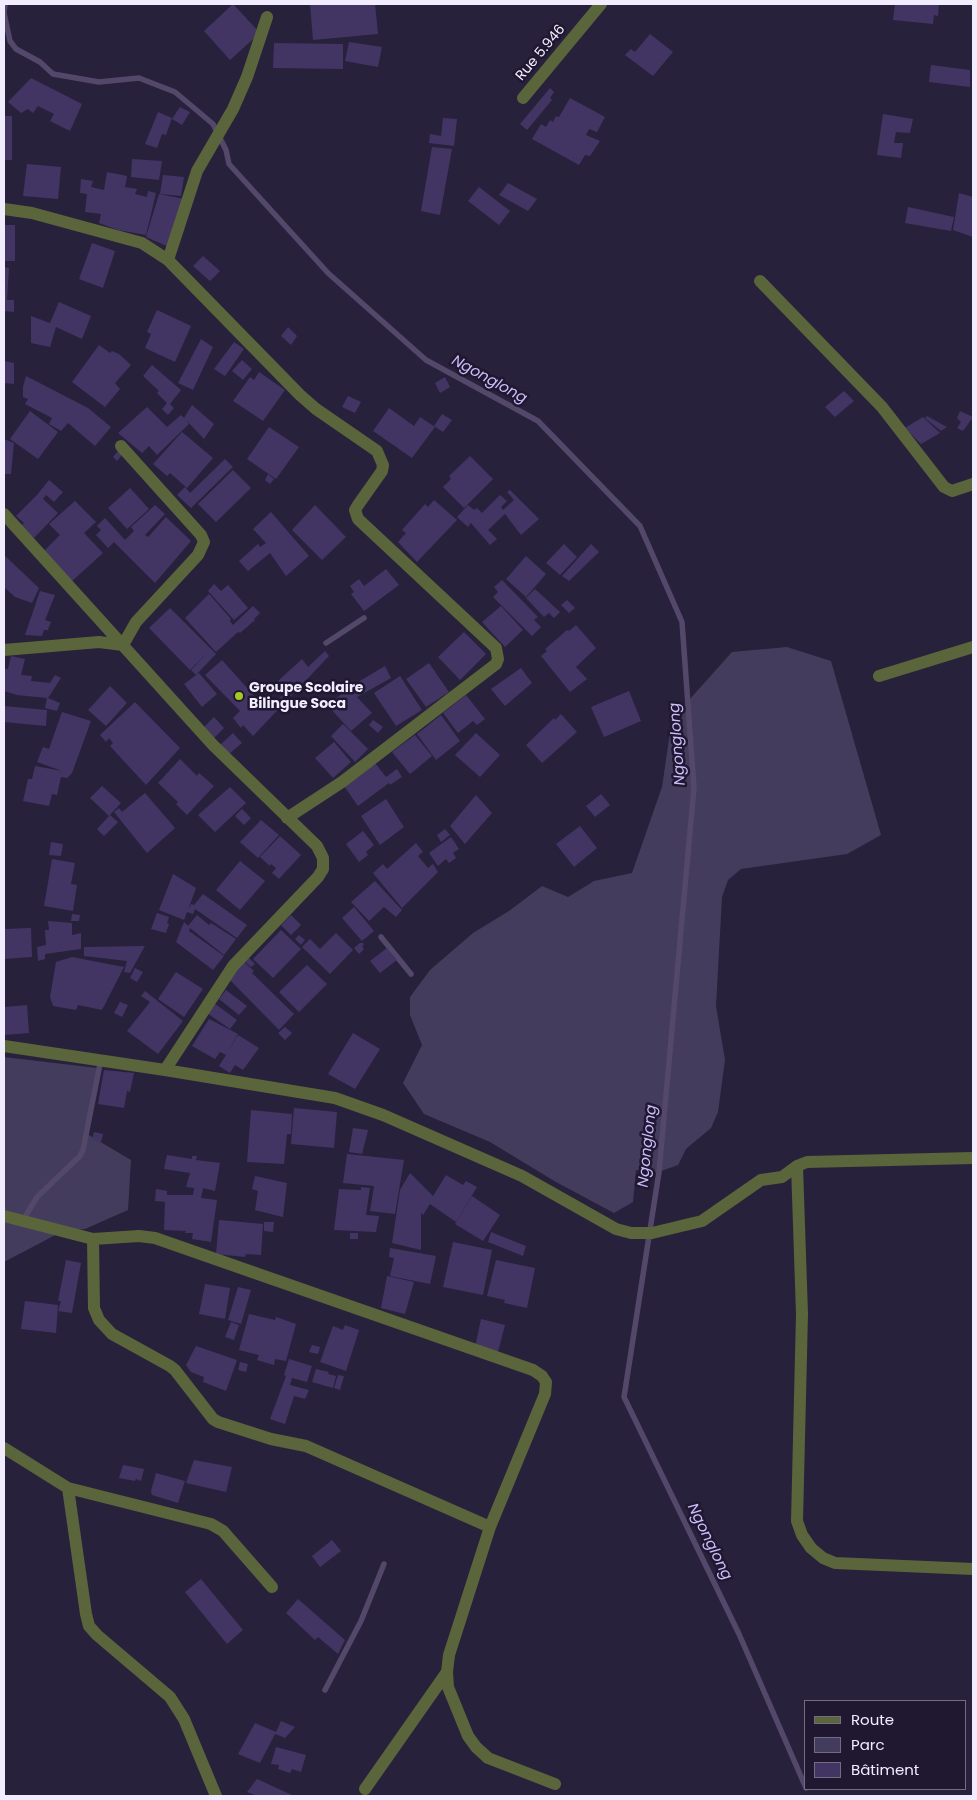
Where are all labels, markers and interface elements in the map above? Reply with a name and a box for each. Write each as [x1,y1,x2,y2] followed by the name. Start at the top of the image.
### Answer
[513,22,569,84] street label: Rue 5.946
[448,352,530,408] water label: Ngonglong
[249,680,363,712] place label: Groupe Scolaire Bilingue Soca
[233,690,245,702] marker: Groupe Scolaire Bilingue Soca
[666,702,690,786] water label: Ngonglong
[635,1104,661,1188] water label: Ngonglong
[683,1501,735,1583] water label: Ngonglong
[804,1700,967,1790] legend
[851,1709,894,1730] text: Route
[851,1734,885,1755] text: Parc
[851,1759,919,1780] text: Bâtiment

